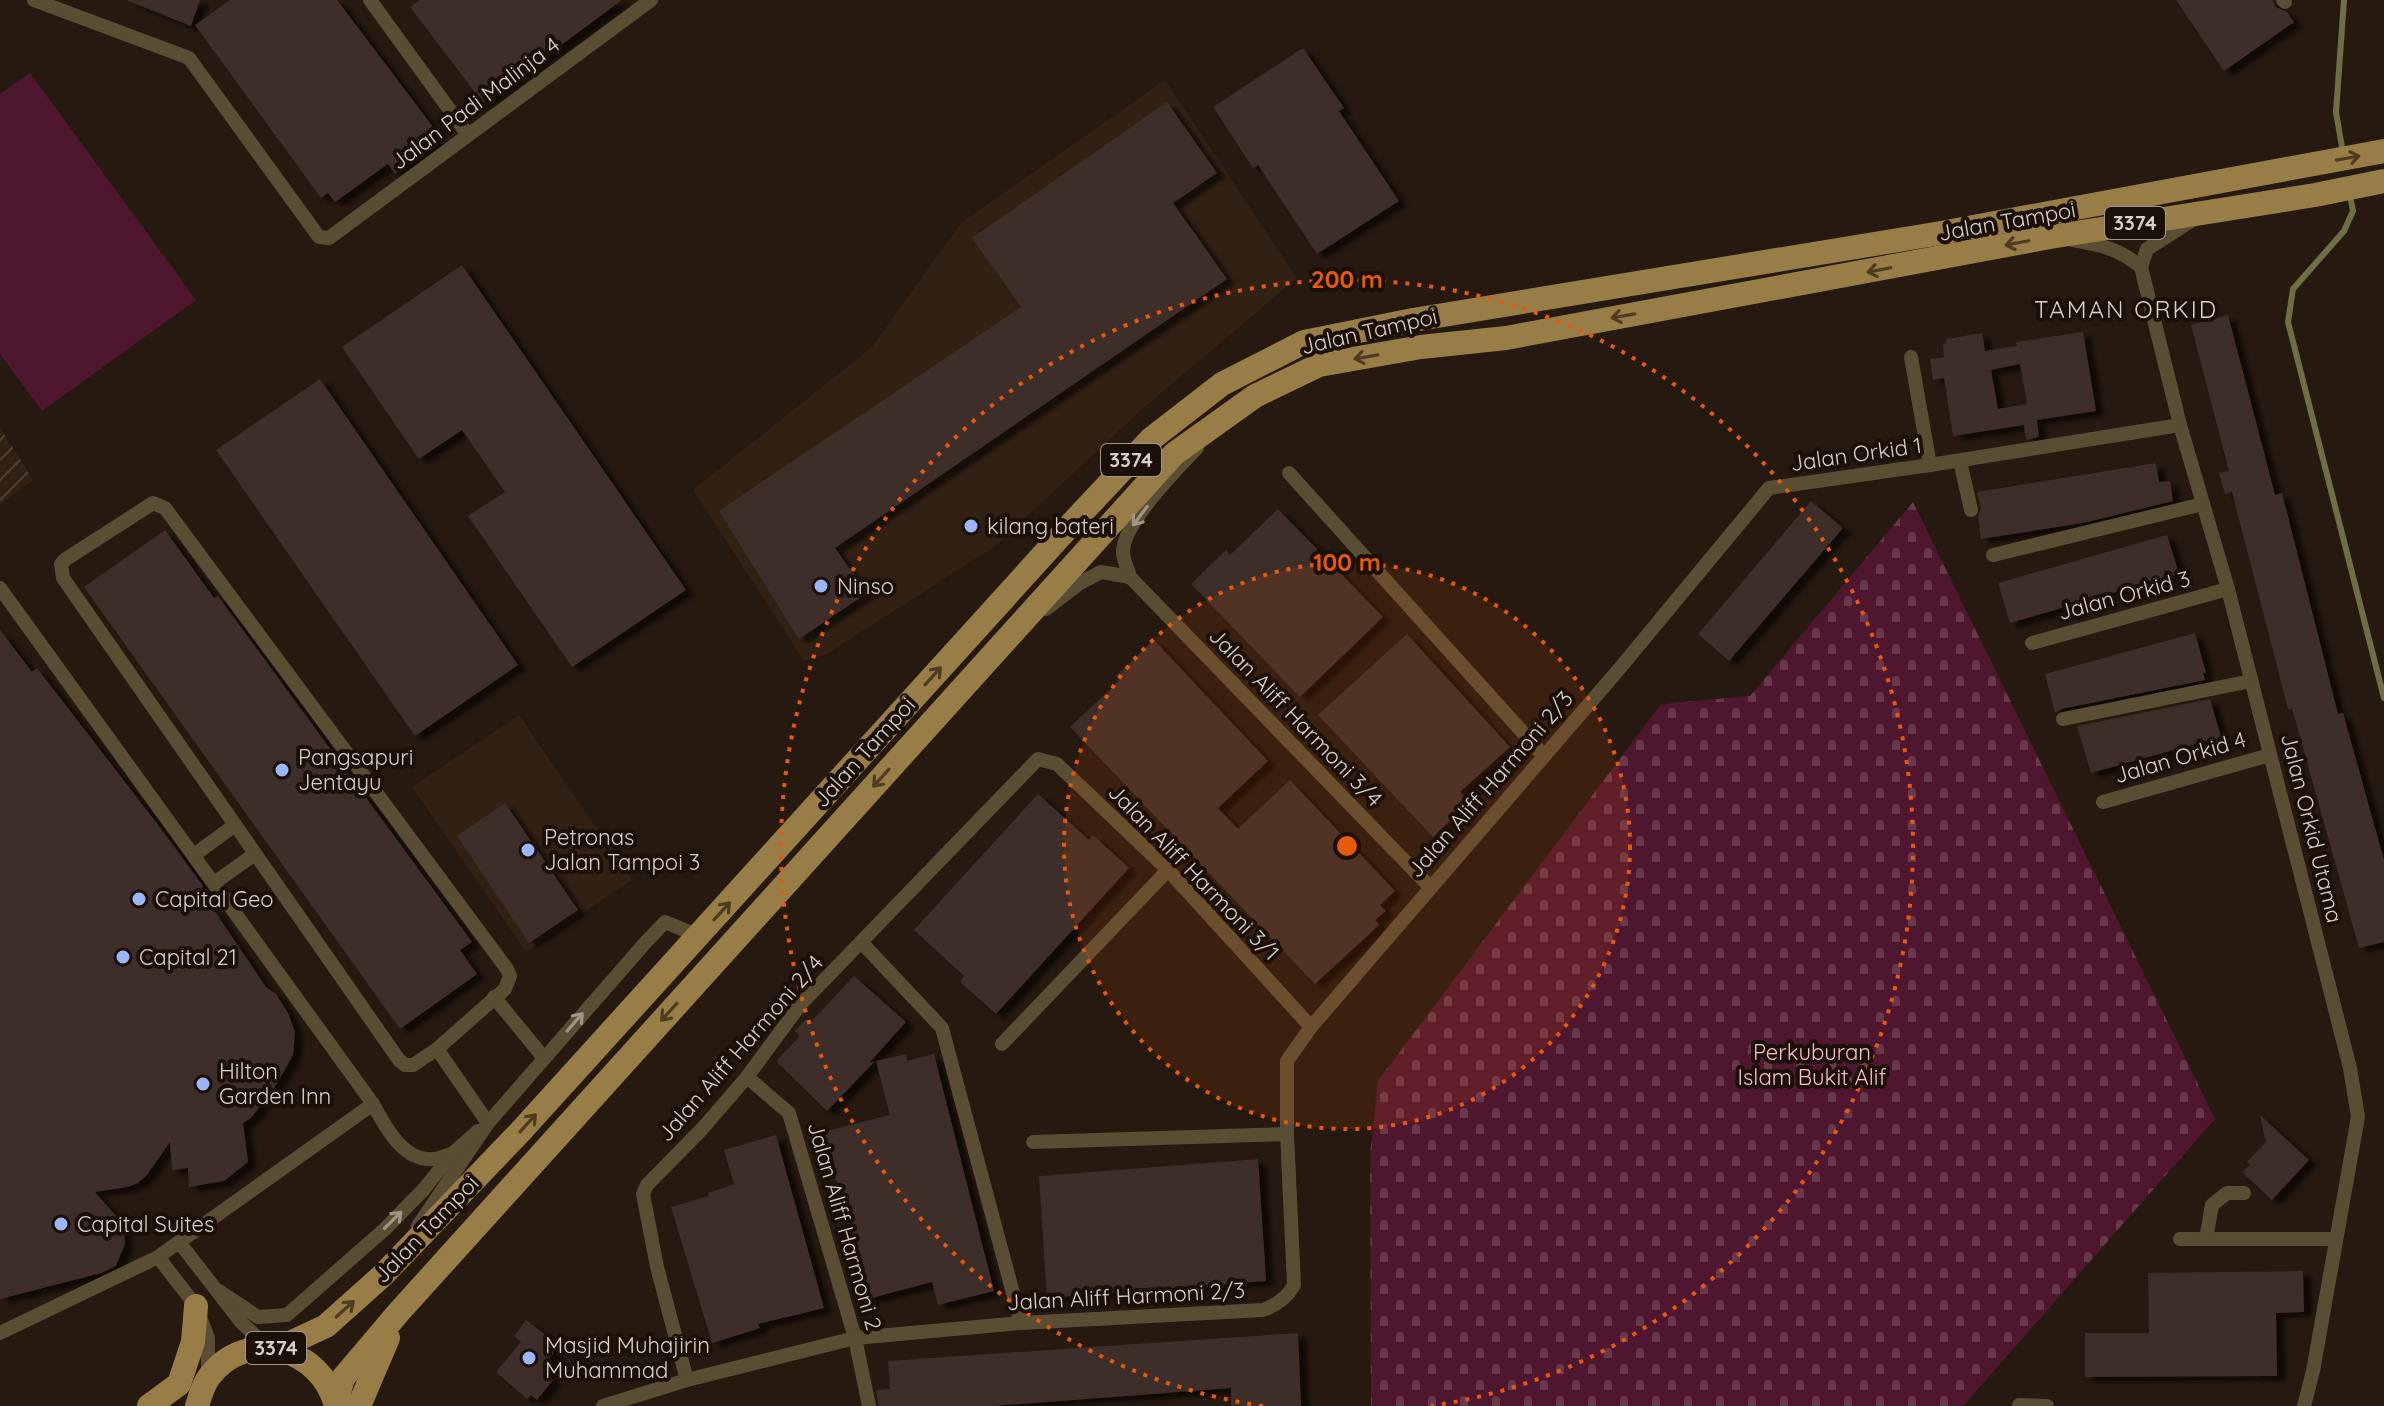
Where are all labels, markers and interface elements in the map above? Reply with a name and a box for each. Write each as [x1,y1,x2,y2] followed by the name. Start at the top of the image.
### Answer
[385,30,565,176] street label: Jalan Padi Malinja 4
[2335,149,2360,164] one-way arrow
[1936,195,2078,247] street label: Jalan Tampoi
[2105,207,2165,239] road number: 3374
[2004,237,2030,252] one-way arrow
[1866,263,1892,278] one-way arrow
[1311,264,1383,294] text: 200 m
[2034,294,2218,324] district label: TAMAN ORKID
[1298,302,1440,360] street label: Jalan Tampoi
[1610,309,1636,324] one-way arrow
[1354,350,1379,365] one-way arrow
[1789,431,1923,477] street label: Jalan Orkid 1
[1101,444,1161,476] road number: 3374
[1132,504,1148,526] one-way arrow
[987,512,1114,540] place label: kilang bateri
[962,517,980,535] marker: kilang bateri
[1313,547,1381,577] text: 100 m
[2055,564,2193,626] street label: Jalan Orkid 3
[837,572,894,600] place label: Ninso
[812,577,830,595] marker: Ninso
[1203,622,1389,812] street label: Jalan Aliff Harmoni 3/4
[924,666,943,686] one-way arrow
[1401,685,1579,883] street label: Jalan Aliff Harmoni 2/3
[807,691,921,813] street label: Jalan Tampoi
[2111,725,2249,789] street label: Jalan Orkid 4
[2275,730,2349,926] street label: Jalan Orkid Utama
[298,743,413,796] place label: Pangsapuri Jentayu
[273,761,291,779] marker: Pangsapuri Jentayu
[872,768,891,788] one-way arrow
[1102,778,1286,966] street label: Jalan Aliff Harmoni 3/1
[544,823,700,876] place label: Petronas Jalan Tampoi 3
[1333,832,1361,860] centre of rings
[519,841,537,859] marker: Petronas Jalan Tampoi 3
[155,885,274,913] place label: Capital Geo
[130,890,148,908] marker: Capital Geo
[712,901,730,921] one-way arrow
[139,943,237,971] place label: Capital 21
[114,948,132,966] marker: Capital 21
[651,949,829,1147] street label: Jalan Aliff Harmoni 2/4
[661,1002,679,1022] one-way arrow
[566,1012,584,1032] one-way arrow
[1738,1038,1887,1091] park label: Perkuburan Islam Bukit Alif
[219,1057,331,1110] place label: Hilton Garden Inn
[194,1075,212,1093] marker: Hilton Garden Inn
[518,1114,536,1134] one-way arrow
[802,1119,888,1333] street label: Jalan Aliff Harmoni 2
[368,1169,484,1289] street label: Jalan Tampoi
[77,1210,214,1238] place label: Capital Suites
[383,1211,402,1230] one-way arrow
[52,1215,70,1233] marker: Capital Suites
[1006,1276,1246,1316] street label: Jalan Aliff Harmoni 2/3
[335,1300,355,1318] one-way arrow
[545,1331,710,1384] place label: Masjid Muhajirin Muhammad
[246,1332,306,1364] road number: 3374
[520,1349,538,1367] marker: Masjid Muhajirin Muhammad

